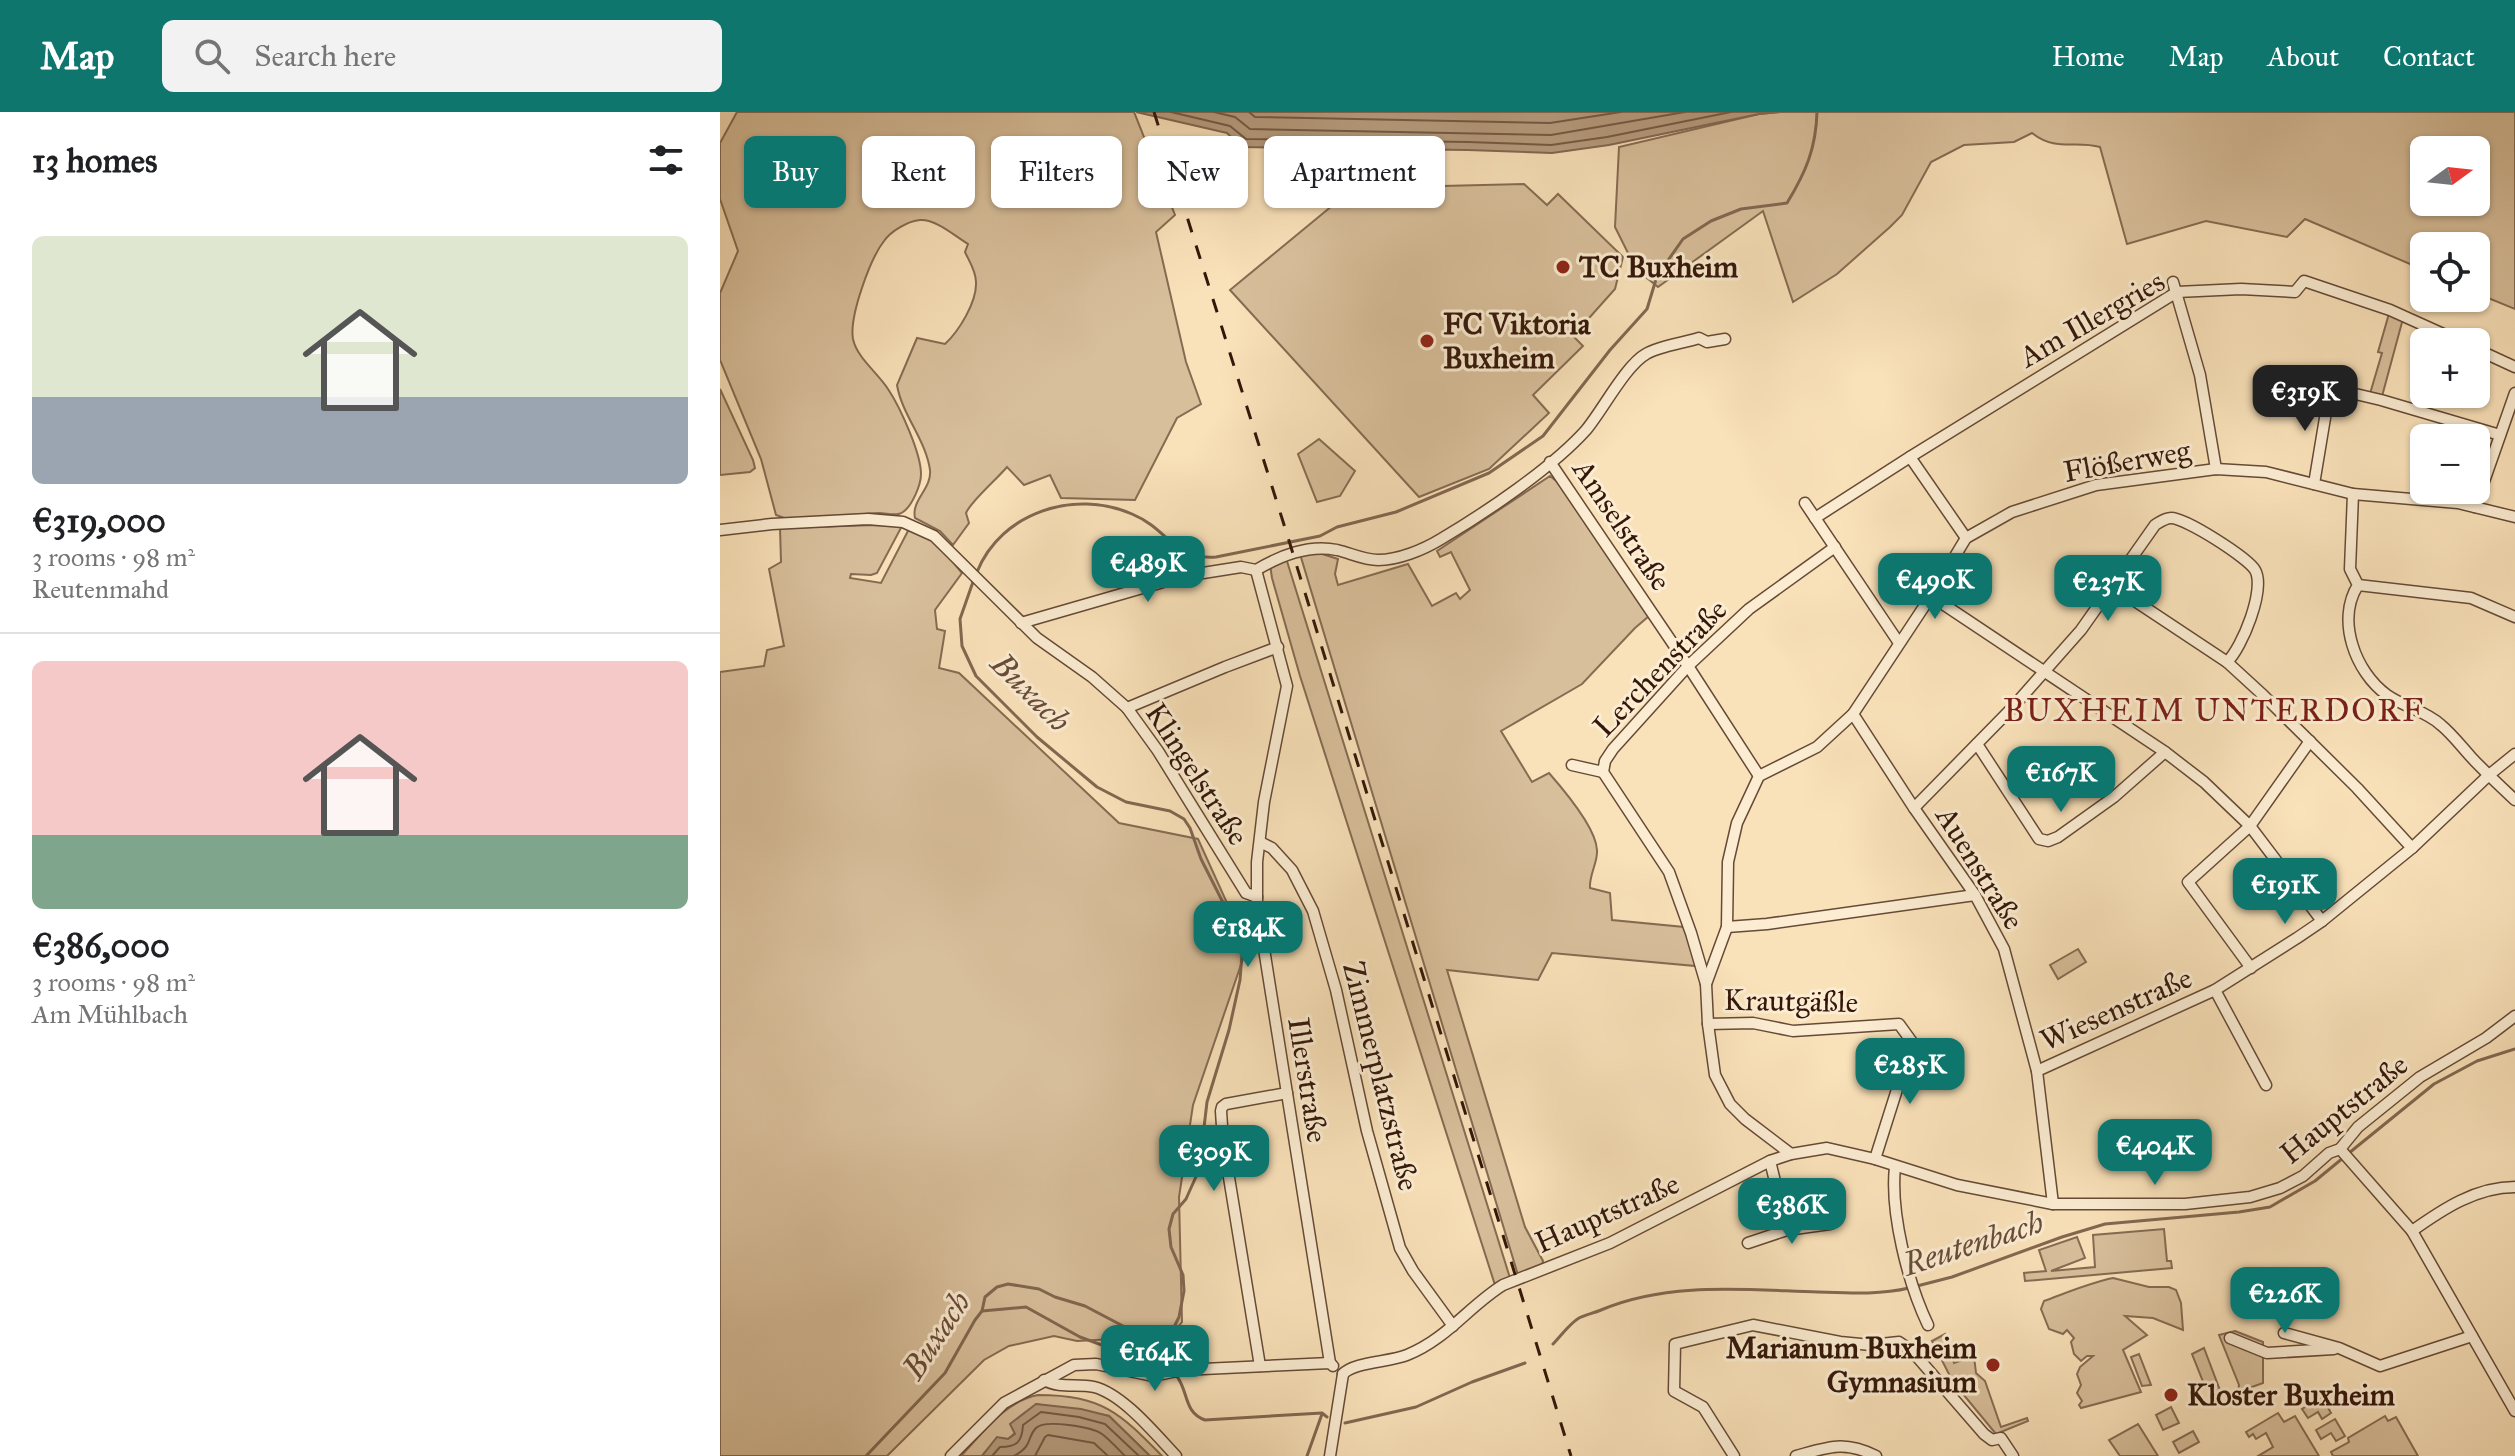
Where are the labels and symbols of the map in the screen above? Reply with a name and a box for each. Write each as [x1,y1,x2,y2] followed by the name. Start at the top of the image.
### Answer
[2410,136,2490,216] north arrow
[1579,249,1739,285] place label: TC Buxheim
[1554,258,1572,276] marker: TC Buxheim
[2011,263,2171,376] street label: Am Illergries
[1443,306,1592,376] place label: FC Viktoria Buxheim
[1418,332,1436,350] marker: FC Viktoria Buxheim
[2249,365,2361,433] pin: €319K
[2061,432,2194,490] street label: Flößerweg
[1564,451,1679,597] street label: Amselstraße
[1092,536,1204,604] pin: €489K
[1879,553,1991,621] pin: €490K
[2052,555,2164,623] pin: €237K
[1585,592,1735,744] street label: Lerchenstraße
[981,643,1078,740] water label: Buxach
[2003,691,2425,730] district label: BUXHEIM UNTERDORF
[1138,696,1256,852] street label: Klingelstraße
[2005,746,2117,814] pin: €167K
[1927,798,2032,936] street label: Auenstraße
[2229,858,2341,926] pin: €191K
[1192,901,1304,969] pin: €184K
[1335,958,1427,1194] street label: Zimmerplatzstraße
[2035,960,2197,1058] street label: Wiesenstraße
[1723,982,1859,1020] street label: Krautgäßle
[1280,1015,1336,1145] street label: Illerstraße
[1854,1038,1966,1106] pin: €285K
[2273,1047,2415,1171] street label: Hauptstraße
[2099,1119,2211,1187] pin: €404K
[1158,1125,1270,1193] pin: €309K
[1529,1165,1685,1261] street label: Hauptstraße
[1736,1178,1848,1246] pin: €386K
[1897,1202,2048,1285] water label: Reutenbach
[2229,1267,2341,1335] pin: €226K
[893,1284,979,1388] water label: Buxach
[1099,1325,1211,1393] pin: €164K
[1726,1330,1978,1400] place label: Marianum Buxheim Gymnasium
[1984,1356,2002,1374] marker: Marianum Buxheim Gymnasium
[2187,1377,2396,1413] place label: Kloster Buxheim
[2162,1386,2180,1404] marker: Kloster Buxheim

